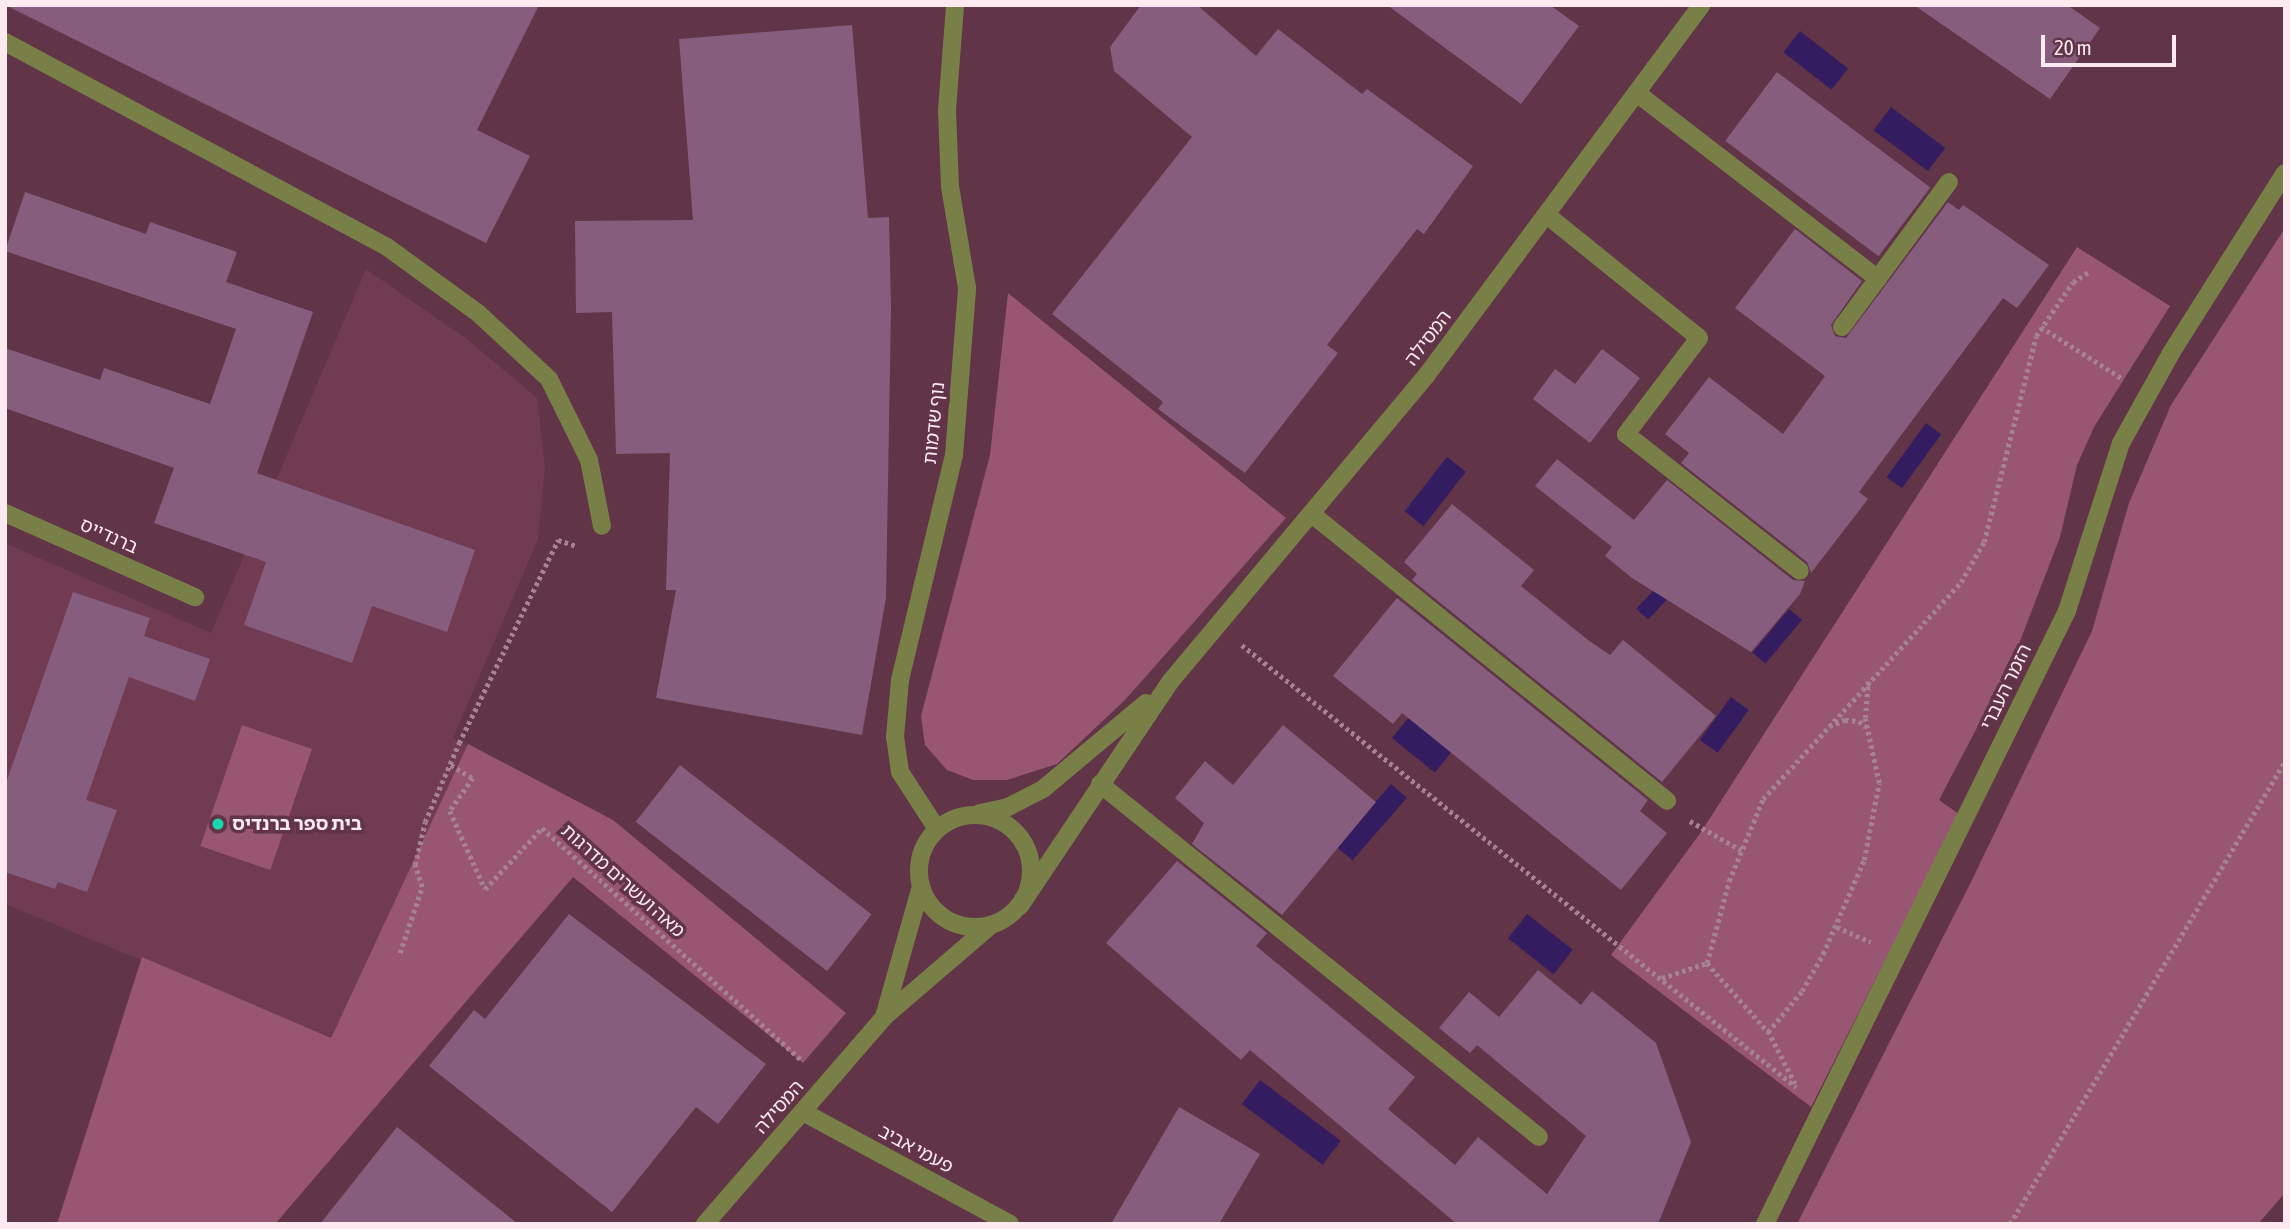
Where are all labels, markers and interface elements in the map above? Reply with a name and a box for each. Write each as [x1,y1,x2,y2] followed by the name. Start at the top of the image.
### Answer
[2045,21,2180,65] scale bar
[2054,35,2092,59] text: 20 m
[1400,306,1456,370] street label: המסילה
[918,381,950,465] street label: נוף שדמות
[76,513,142,559] street label: ברנדייס
[1976,640,2036,734] street label: הזמר העברי
[232,813,362,835] place label: בית ספר ברנדיס
[210,816,226,832] marker: בית ספר ברנדיס
[557,820,689,942] street label: מאה ועשרים מדרגות
[750,1075,808,1139] street label: המסילה
[875,1120,957,1178] street label: פעמי אביב

